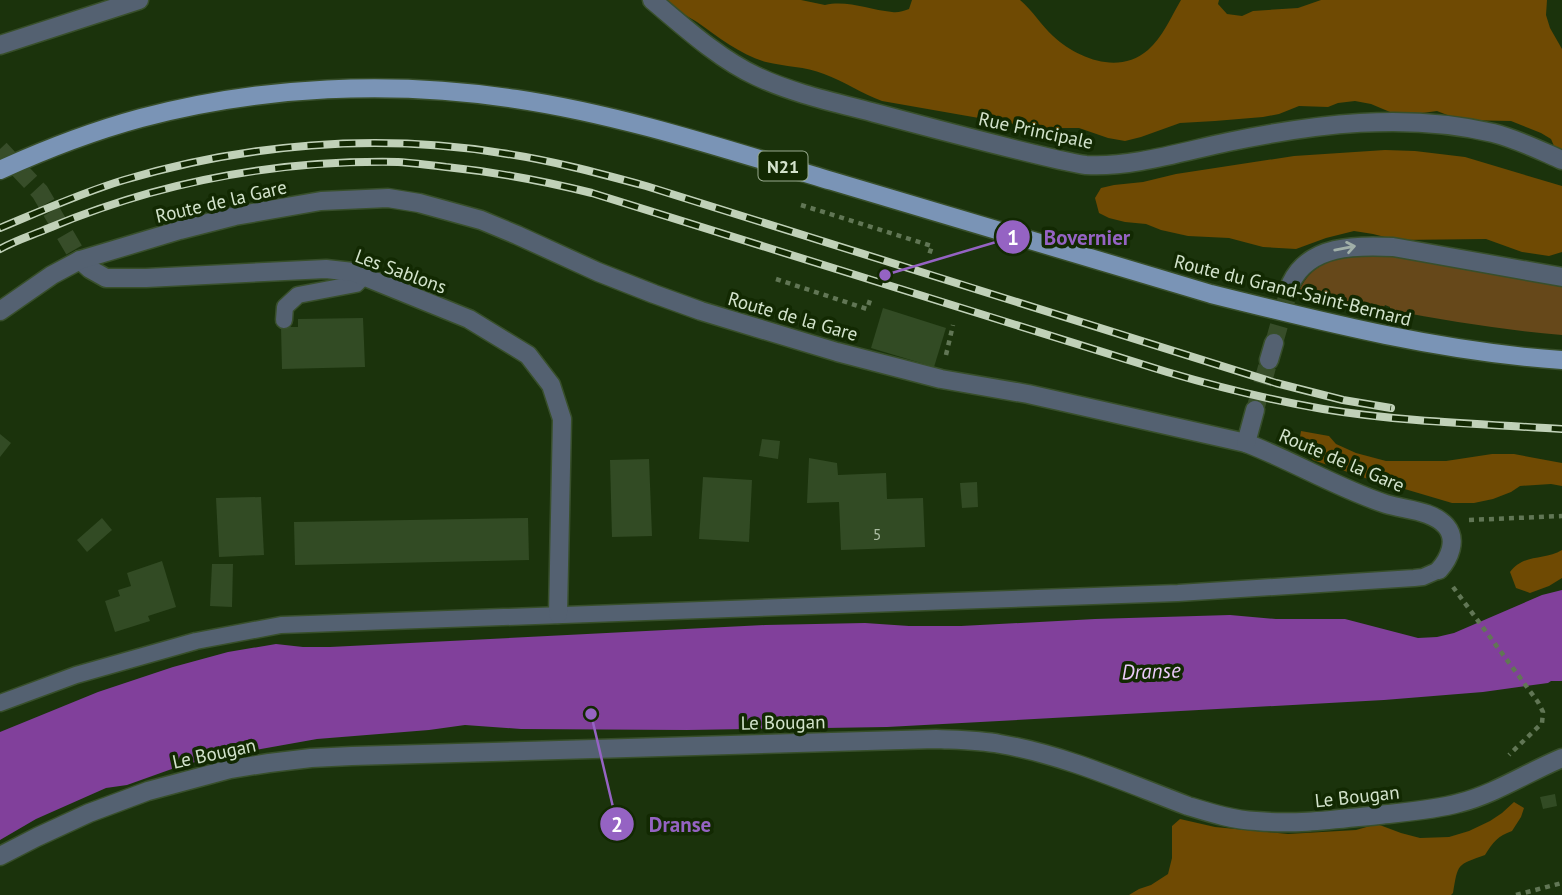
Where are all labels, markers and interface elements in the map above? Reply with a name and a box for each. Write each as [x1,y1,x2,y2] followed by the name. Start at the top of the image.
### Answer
[977,106,1095,154] street label: Rue Principale
[758,152,808,181] road number: N21
[153,174,289,228] street label: Route de la Gare
[995,216,1145,258] callout: Bovernier
[1007,224,1019,251] text: 1
[1044,224,1131,251] text: Bovernier
[1333,241,1356,255] one-way arrow
[352,243,450,299] street label: Les Sablons
[1172,249,1414,331] street label: Route du Grand-Saint-Bernard
[725,286,861,346] street label: Route de la Gare
[1276,423,1408,497] street label: Route de la Gare
[873,524,881,544] house number: 5
[1121,656,1181,686] water label: Dranse
[740,709,826,735] street label: Le Bougan
[170,732,258,774] street label: Le Bougan
[1313,780,1401,812] street label: Le Bougan
[600,803,725,845] callout: Dranse
[611,811,623,838] text: 2
[649,811,711,838] text: Dranse

